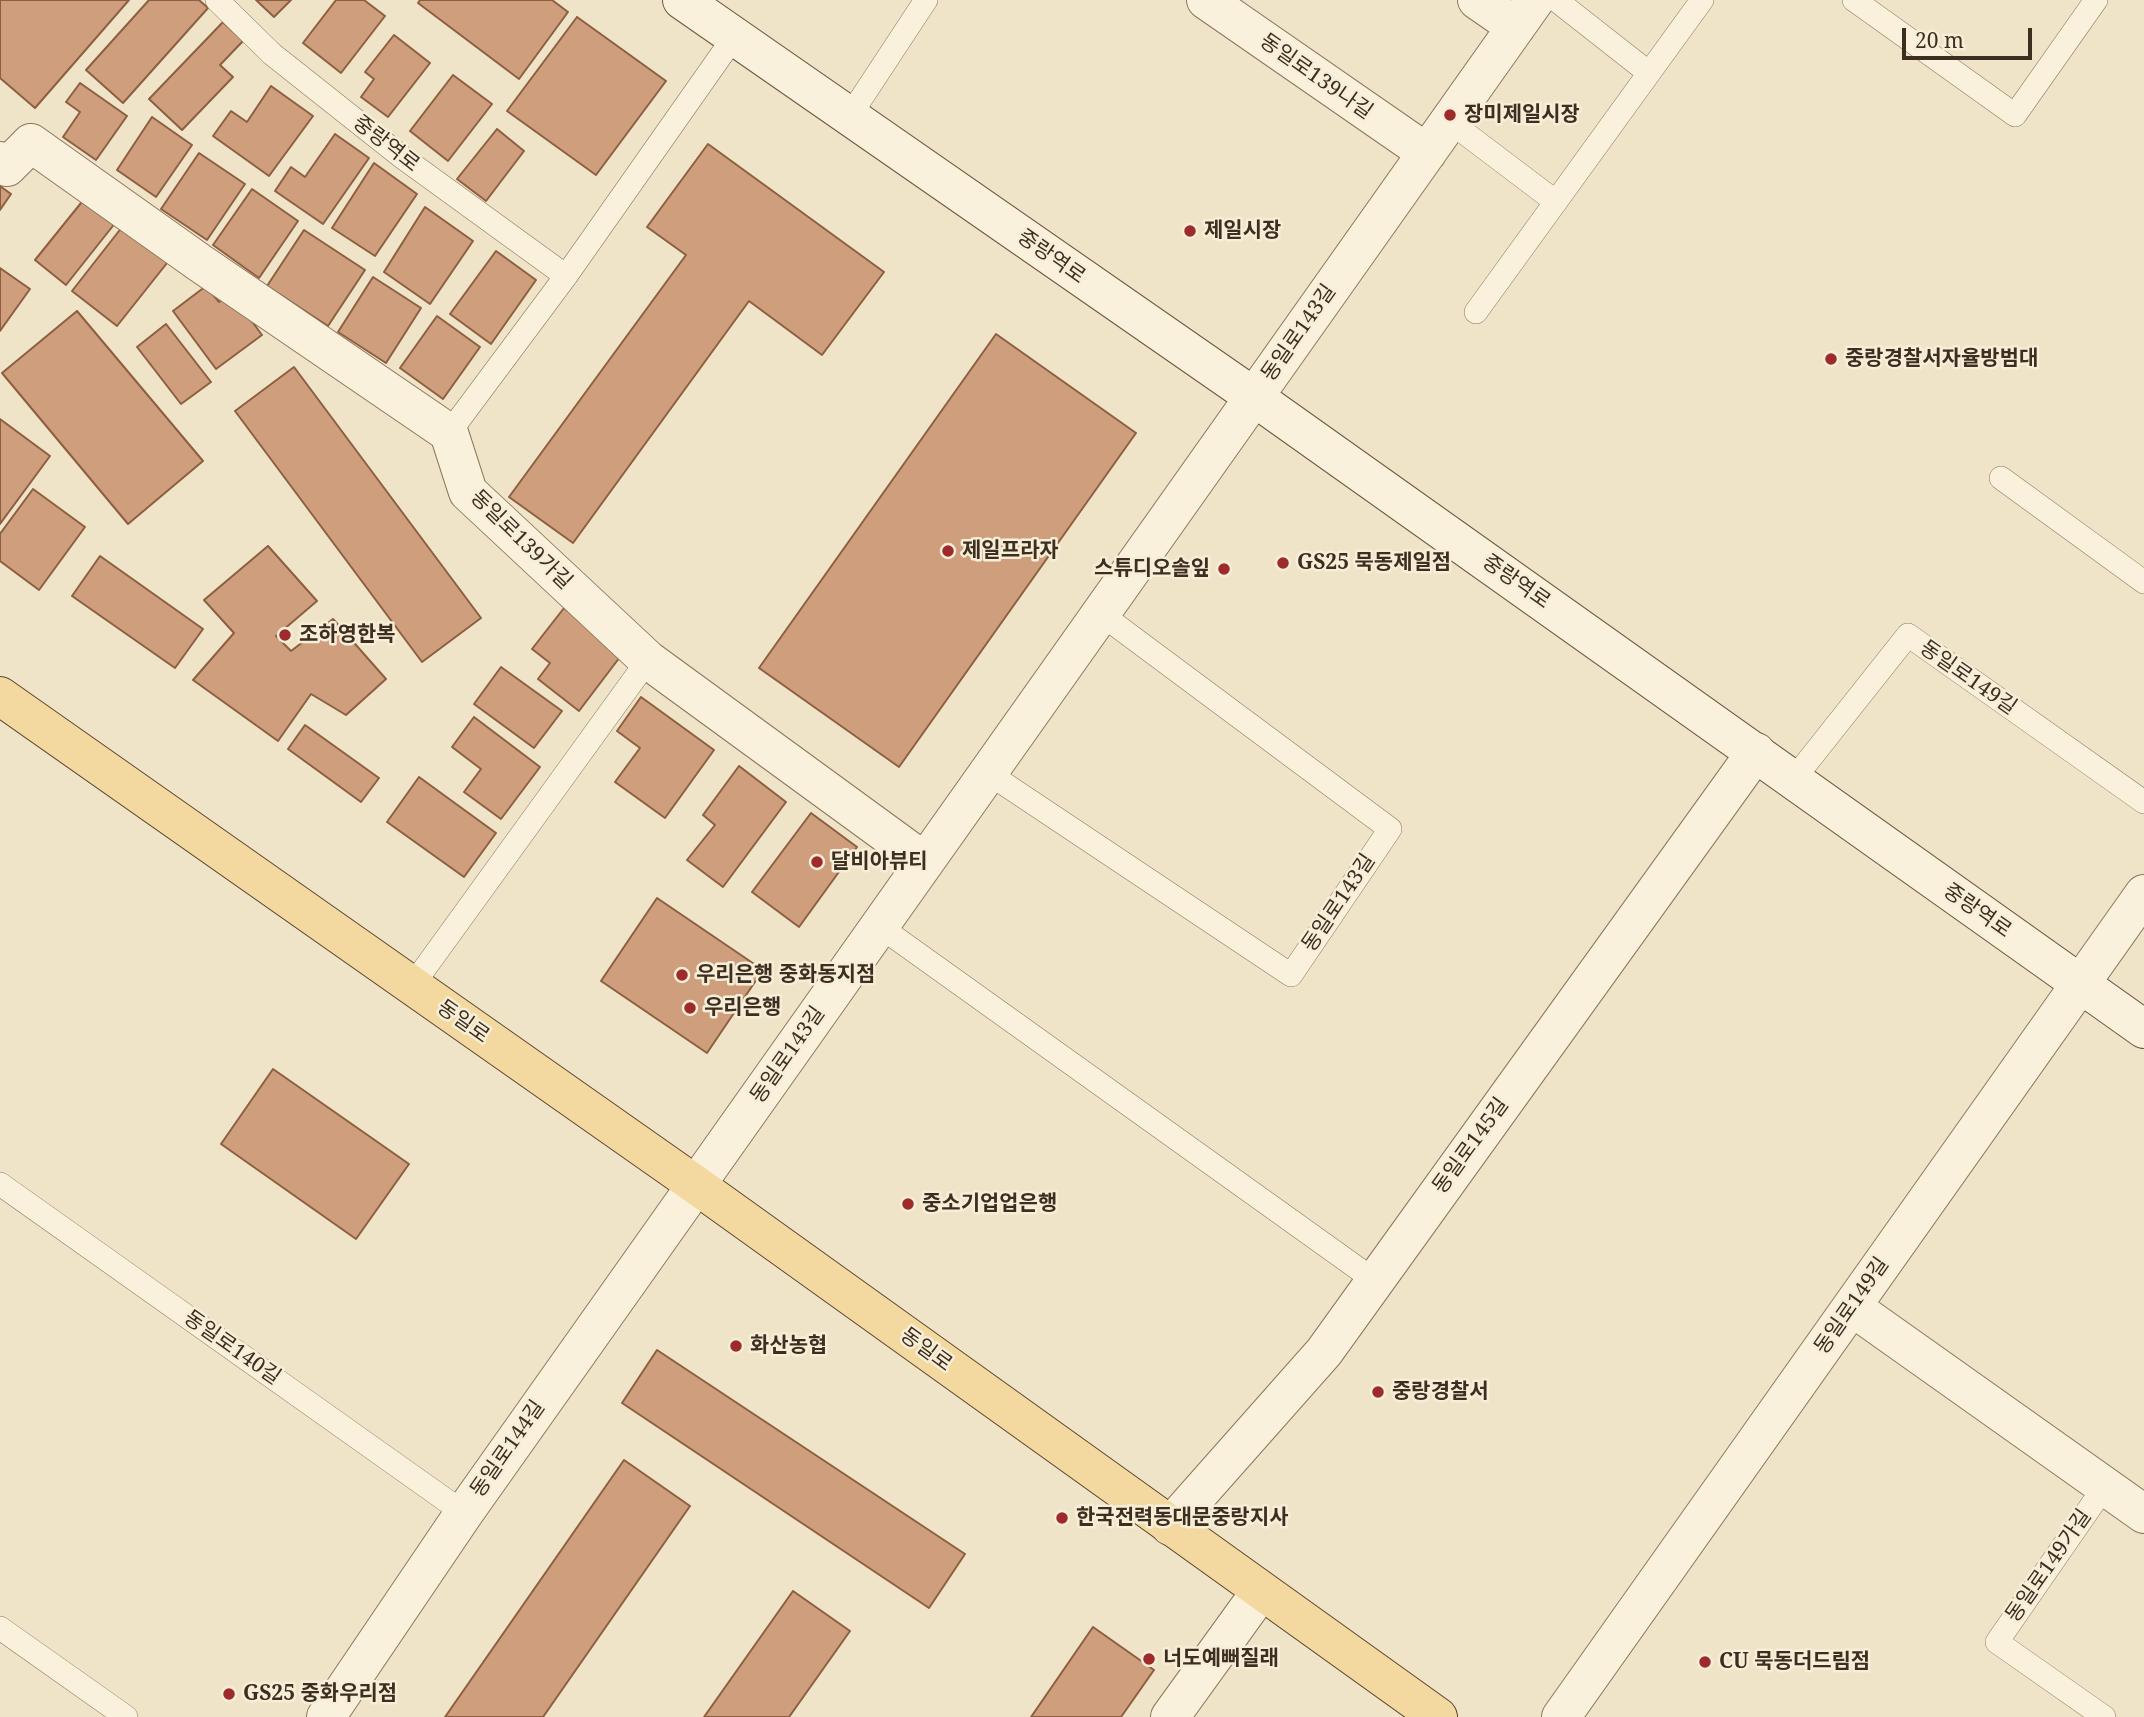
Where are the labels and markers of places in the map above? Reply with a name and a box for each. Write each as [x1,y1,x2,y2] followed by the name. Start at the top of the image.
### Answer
[1464,102,1580,128] place label: 장미제일시장
[1442,107,1458,123] marker: 장미제일시장
[1204,218,1281,244] place label: 제일시장
[1182,223,1198,239] marker: 제일시장
[1845,346,2038,372] place label: 중랑경찰서자율방범대
[1823,351,1839,367] marker: 중랑경찰서자율방범대
[962,538,1059,564] place label: 제일프라자
[940,543,956,559] marker: 제일프라자
[1297,550,1451,576] place label: GS25 묵동제일점
[1275,555,1291,571] marker: GS25 묵동제일점
[1094,556,1210,582] place label: 스튜디오솔잎
[1216,561,1232,577] marker: 스튜디오솔잎
[299,622,396,648] place label: 조하영한복
[277,627,293,643] marker: 조하영한복
[831,849,928,875] place label: 달비아뷰티
[809,854,825,870] marker: 달비아뷰티
[696,962,875,988] place label: 우리은행 중화동지점
[674,967,690,983] marker: 우리은행 중화동지점
[704,995,781,1021] place label: 우리은행
[682,1000,698,1016] marker: 우리은행
[922,1191,1057,1217] place label: 중소기업업은행
[900,1196,916,1212] marker: 중소기업업은행
[750,1333,827,1359] place label: 화산농협
[728,1338,744,1354] marker: 화산농협
[1392,1379,1489,1405] place label: 중랑경찰서
[1370,1384,1386,1400] marker: 중랑경찰서
[1076,1505,1289,1531] place label: 한국전력동대문중랑지사
[1054,1510,1070,1526] marker: 한국전력동대문중랑지사
[1163,1646,1279,1672] place label: 너도예뻐질래
[1719,1649,1870,1675] place label: CU 묵동더드림점
[1141,1651,1157,1667] marker: 너도예뻐질래
[1697,1654,1713,1670] marker: CU 묵동더드림점
[243,1681,397,1707] place label: GS25 중화우리점
[221,1686,237,1702] marker: GS25 중화우리점

